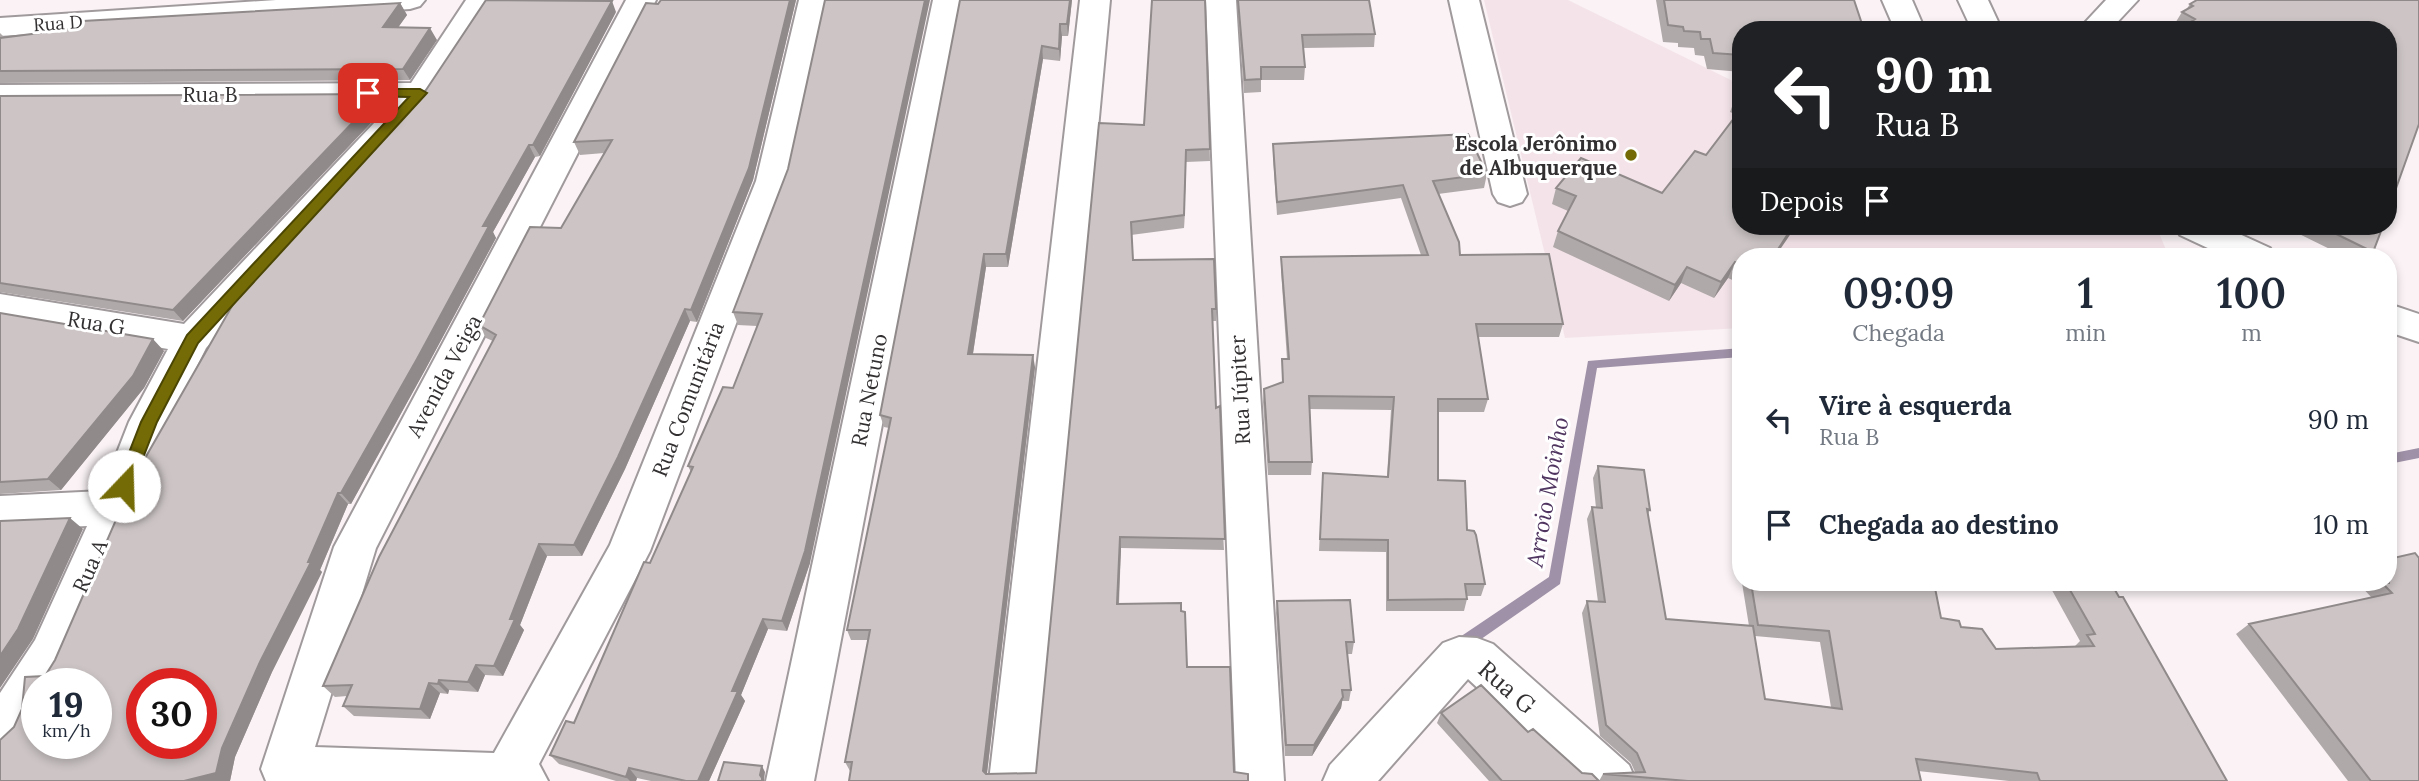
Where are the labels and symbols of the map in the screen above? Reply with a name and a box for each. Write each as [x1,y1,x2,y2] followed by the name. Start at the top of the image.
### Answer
[33,10,83,36] street label: Rua D
[338,63,398,123] pin
[182,81,238,108] street label: Rua B
[1455,130,1617,181] place label: Escola Jerônimo de Albuquerque
[1623,147,1639,163] marker: Escola Jerônimo de Albuquerque
[65,305,127,341] street label: Rua G
[400,310,488,443] street label: Avenida Veiga
[646,317,730,480] street label: Rua Comunitária
[845,331,893,449] street label: Rua Netuno
[1224,334,1256,446] street label: Rua Júpiter
[1519,415,1574,570] water label: Arroio Moinho
[87,449,161,523] position arrow
[66,535,114,597] street label: Rua A
[1472,654,1542,720] street label: Rua G
[126,668,217,759] speed limit sign: 30

